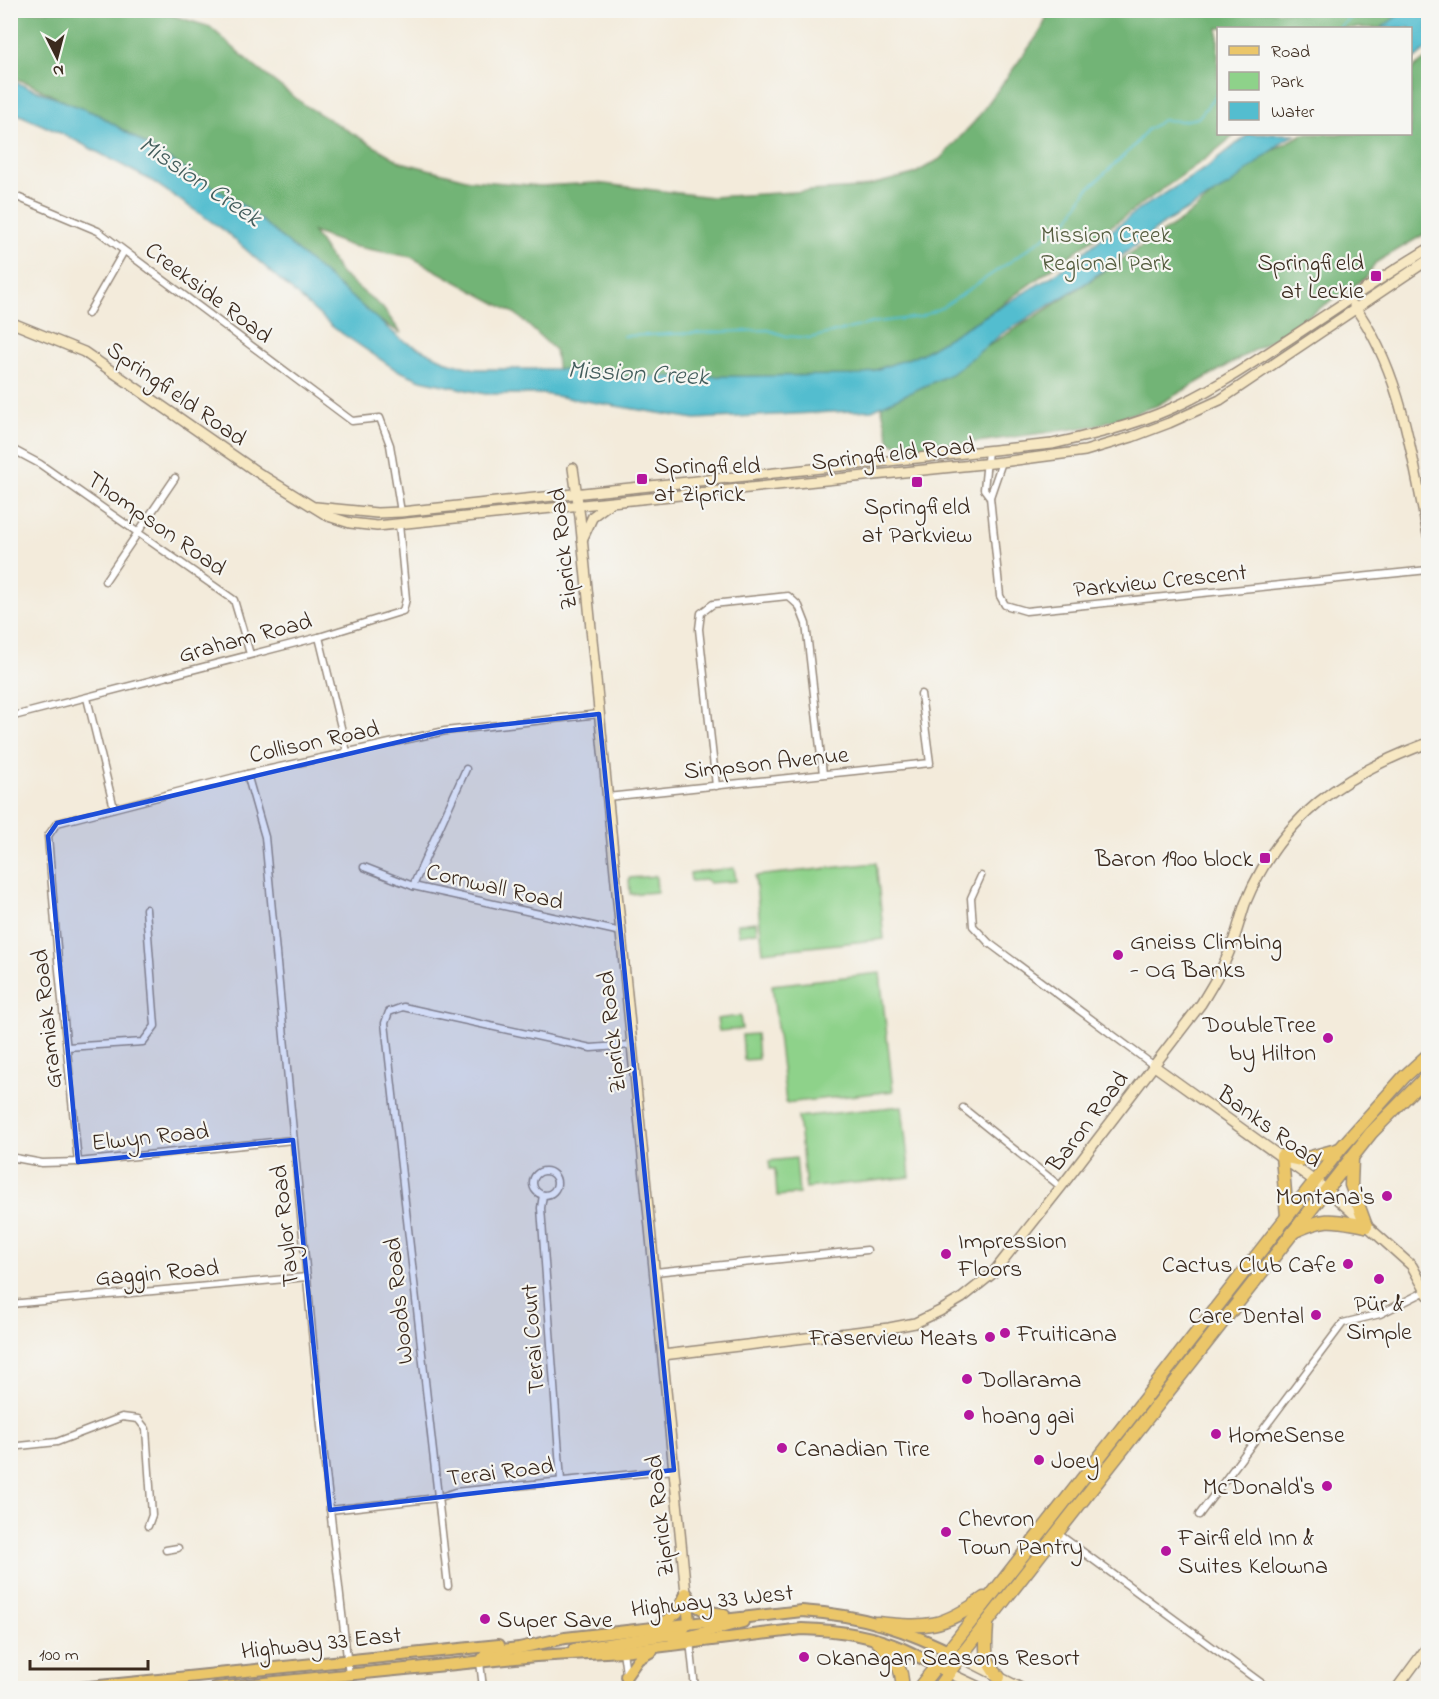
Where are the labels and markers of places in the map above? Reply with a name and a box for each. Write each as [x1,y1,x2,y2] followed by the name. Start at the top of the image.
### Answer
[1257,247,1365,310] place label: Springfield at Leckie
[1369,269,1383,283] marker: Springfield at Leckie
[654,450,761,513] place label: Springfield at Ziprick
[635,472,649,486] marker: Springfield at Ziprick
[910,475,924,489] marker: Springfield at Parkview
[862,491,972,554] place label: Springfield at Parkview
[1094,843,1253,878] place label: Baron 1900 block
[1258,851,1272,865] marker: Baron 1900 block
[1130,926,1282,989] place label: Gneiss Climbing - OG Banks
[1111,948,1125,962] marker: Gneiss Climbing - OG Banks
[1202,1009,1316,1073] place label: DoubleTree by Hilton
[1321,1031,1335,1045] marker: DoubleTree by Hilton
[1276,1181,1375,1216] place label: Montana's
[1380,1189,1394,1203] marker: Montana's
[957,1225,1067,1288] place label: Impression Floors
[939,1247,953,1261] marker: Impression Floors
[1162,1249,1336,1284] place label: Cactus Club Cafe
[1341,1257,1355,1271] marker: Cactus Club Cafe
[1372,1272,1386,1286] marker: Pür & Simple
[1346,1288,1412,1351] place label: Pür & Simple
[1188,1300,1304,1335] place label: Care Dental
[1309,1308,1323,1322] marker: Care Dental
[1016,1318,1117,1353] place label: Fruiticana
[808,1322,978,1357] place label: Fraserview Meats
[998,1326,1012,1340] marker: Fruiticana
[983,1330,997,1344] marker: Fraserview Meats
[978,1364,1081,1399] place label: Dollarama
[960,1372,974,1386] marker: Dollarama
[981,1400,1075,1435] place label: hoang gai
[962,1408,976,1422] marker: hoang gai
[1228,1419,1345,1454] place label: HomeSense
[1209,1427,1223,1441] marker: HomeSense
[794,1433,930,1468] place label: Canadian Tire
[775,1441,789,1455] marker: Canadian Tire
[1051,1445,1099,1481] place label: Joey
[1032,1453,1046,1467] marker: Joey
[1203,1471,1315,1506] place label: McDonald's
[1320,1479,1334,1493] marker: McDonald's
[958,1503,1083,1567] place label: Chevron Town Pantry
[1177,1522,1328,1585] place label: Fairfield Inn & Suites Kelowna
[939,1525,953,1539] marker: Chevron Town Pantry
[1159,1544,1173,1558] marker: Fairfield Inn & Suites Kelowna
[497,1604,613,1639] place label: Super Save
[478,1612,492,1626] marker: Super Save
[816,1642,1080,1677] place label: Okanagan Seasons Resort
[797,1650,811,1664] marker: Okanagan Seasons Resort

